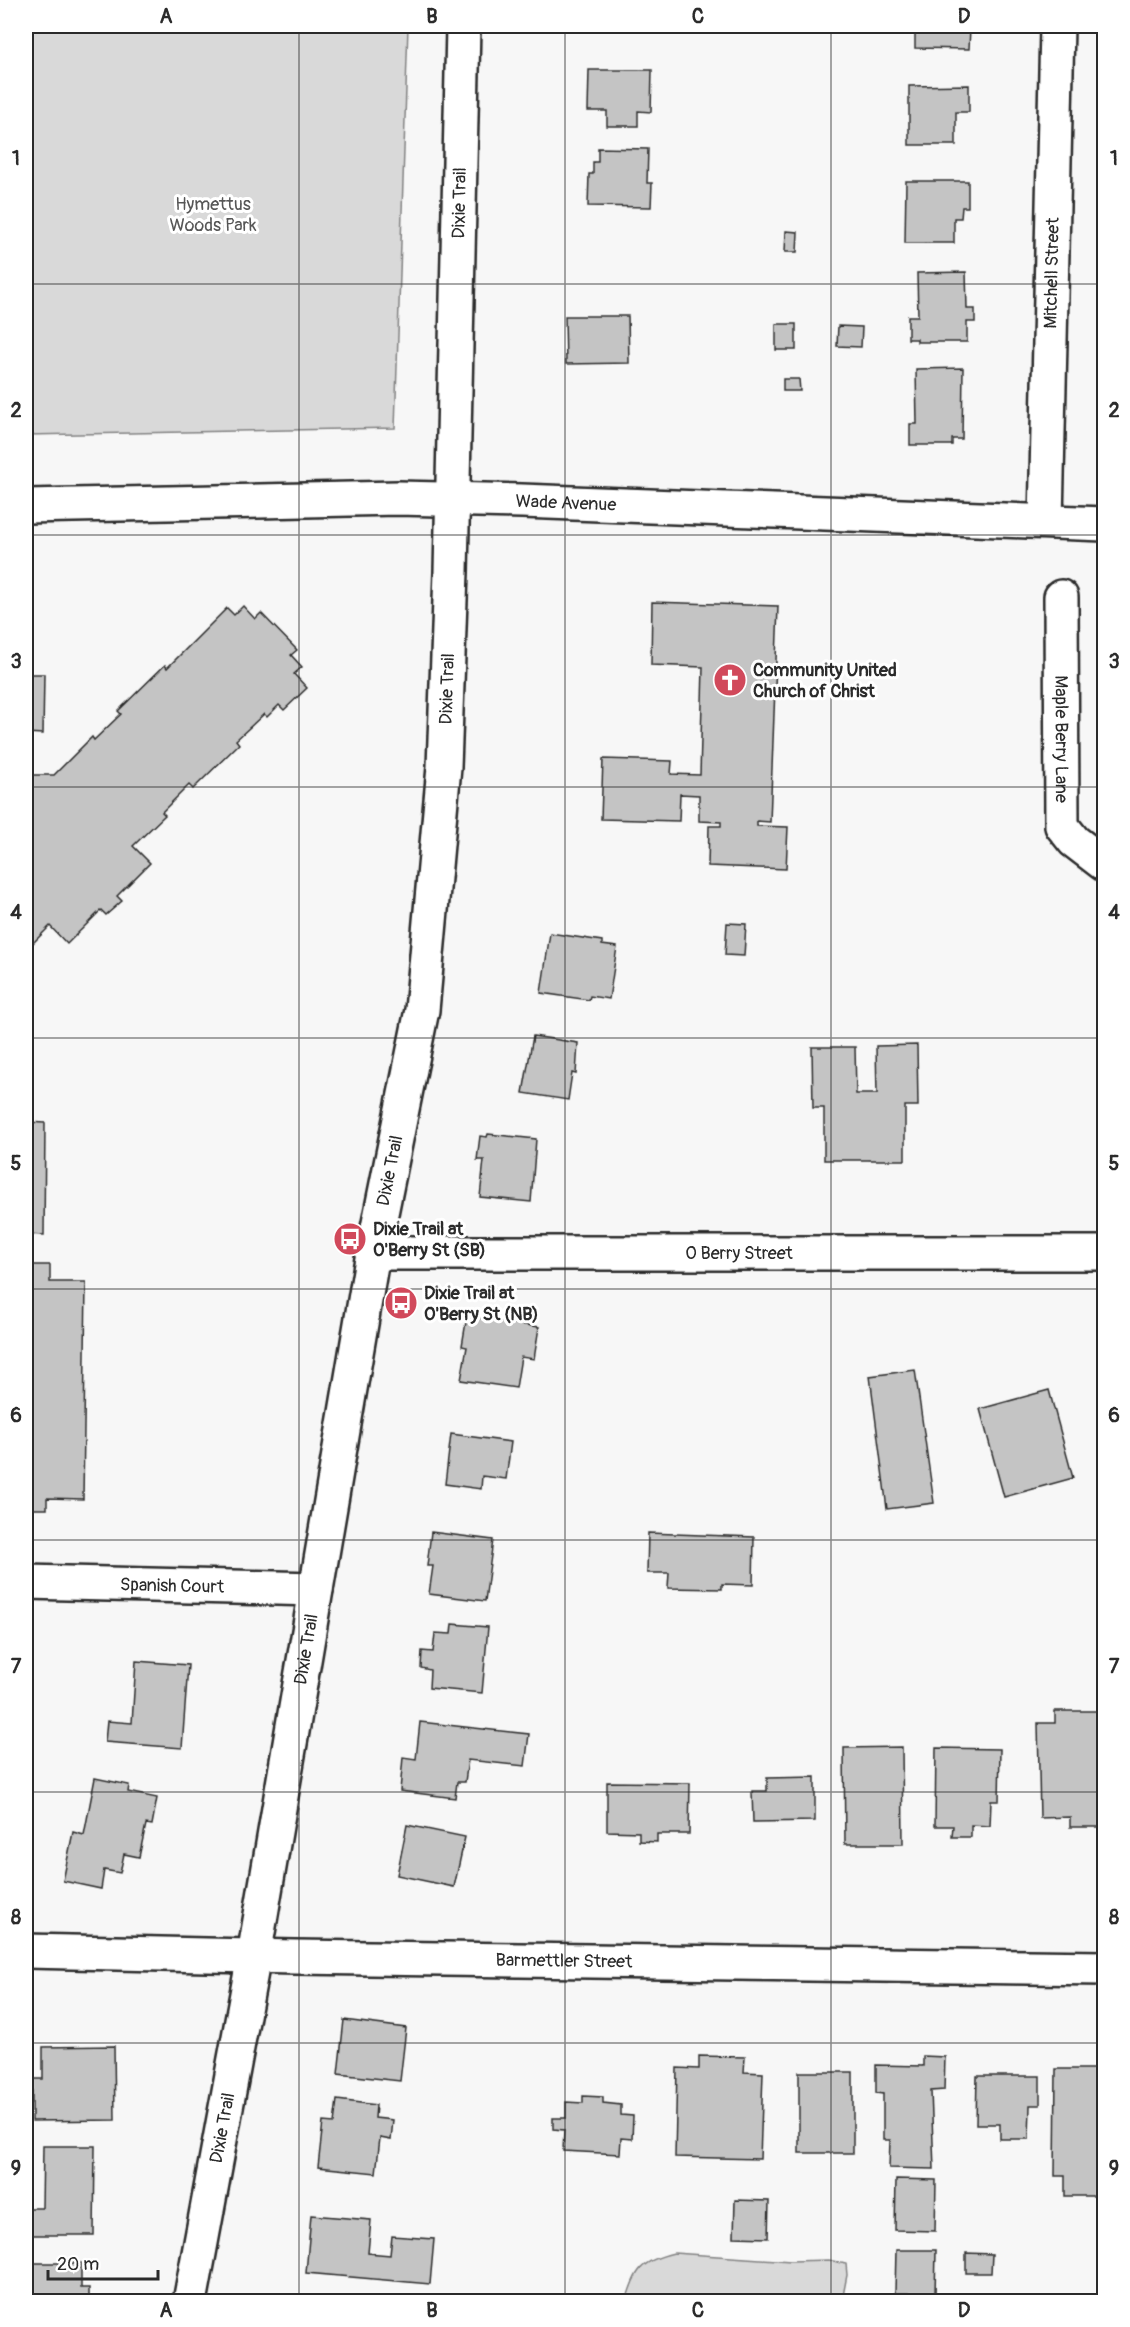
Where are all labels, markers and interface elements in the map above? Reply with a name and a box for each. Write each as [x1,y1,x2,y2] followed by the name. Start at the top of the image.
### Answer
[160,4,173,29] text: A
[426,4,438,29] text: B
[692,4,704,29] text: C
[958,4,971,29] text: D
[12,146,20,171] text: 1
[1110,146,1118,171] text: 1
[447,167,471,239] street label: Dixie Trail
[169,193,257,237] park label: Hymettus Woods Park
[1039,216,1064,329] street label: Mitchell Street
[10,398,22,423] text: 2
[1108,398,1120,423] text: 2
[515,489,617,516] street label: Wade Avenue
[10,649,22,674] text: 3
[1108,649,1120,674] text: 3
[434,653,460,725] street label: Dixie Trail
[753,659,897,703] place label: Community United Church of Christ
[712,662,748,698] church icon: Community United Church of Christ
[1050,675,1073,803] street label: Maple Berry Lane
[10,900,22,925] text: 4
[1108,900,1120,925] text: 4
[371,1133,408,1208] street label: Dixie Trail
[11,1151,22,1176] text: 5
[1109,1151,1120,1176] text: 5
[373,1218,486,1262] place label: Dixie Trail at O'Berry St (SB)
[332,1221,368,1257] bus stop icon: Dixie Trail at O'Berry St (SB)
[685,1242,794,1265] street label: O Berry Street
[424,1282,539,1326] place label: Dixie Trail at O'Berry St (NB)
[383,1285,419,1321] bus stop icon: Dixie Trail at O'Berry St (NB)
[10,1403,22,1428] text: 6
[1108,1403,1120,1428] text: 6
[120,1573,225,1598] street label: Spanish Court
[289,1612,323,1686] street label: Dixie Trail
[11,1654,22,1679] text: 7
[1109,1654,1120,1679] text: 7
[11,1905,21,1930] text: 8
[1109,1905,1119,1930] text: 8
[495,1948,633,1973] street label: Barmettler Street
[204,2091,240,2165] street label: Dixie Trail
[11,2156,21,2181] text: 9
[1109,2156,1119,2181] text: 9
[48,2243,158,2281] scale bar
[57,2253,99,2276] text: 20 m
[160,2298,173,2323] text: A
[426,2298,438,2323] text: B
[692,2298,704,2323] text: C
[958,2298,971,2323] text: D

